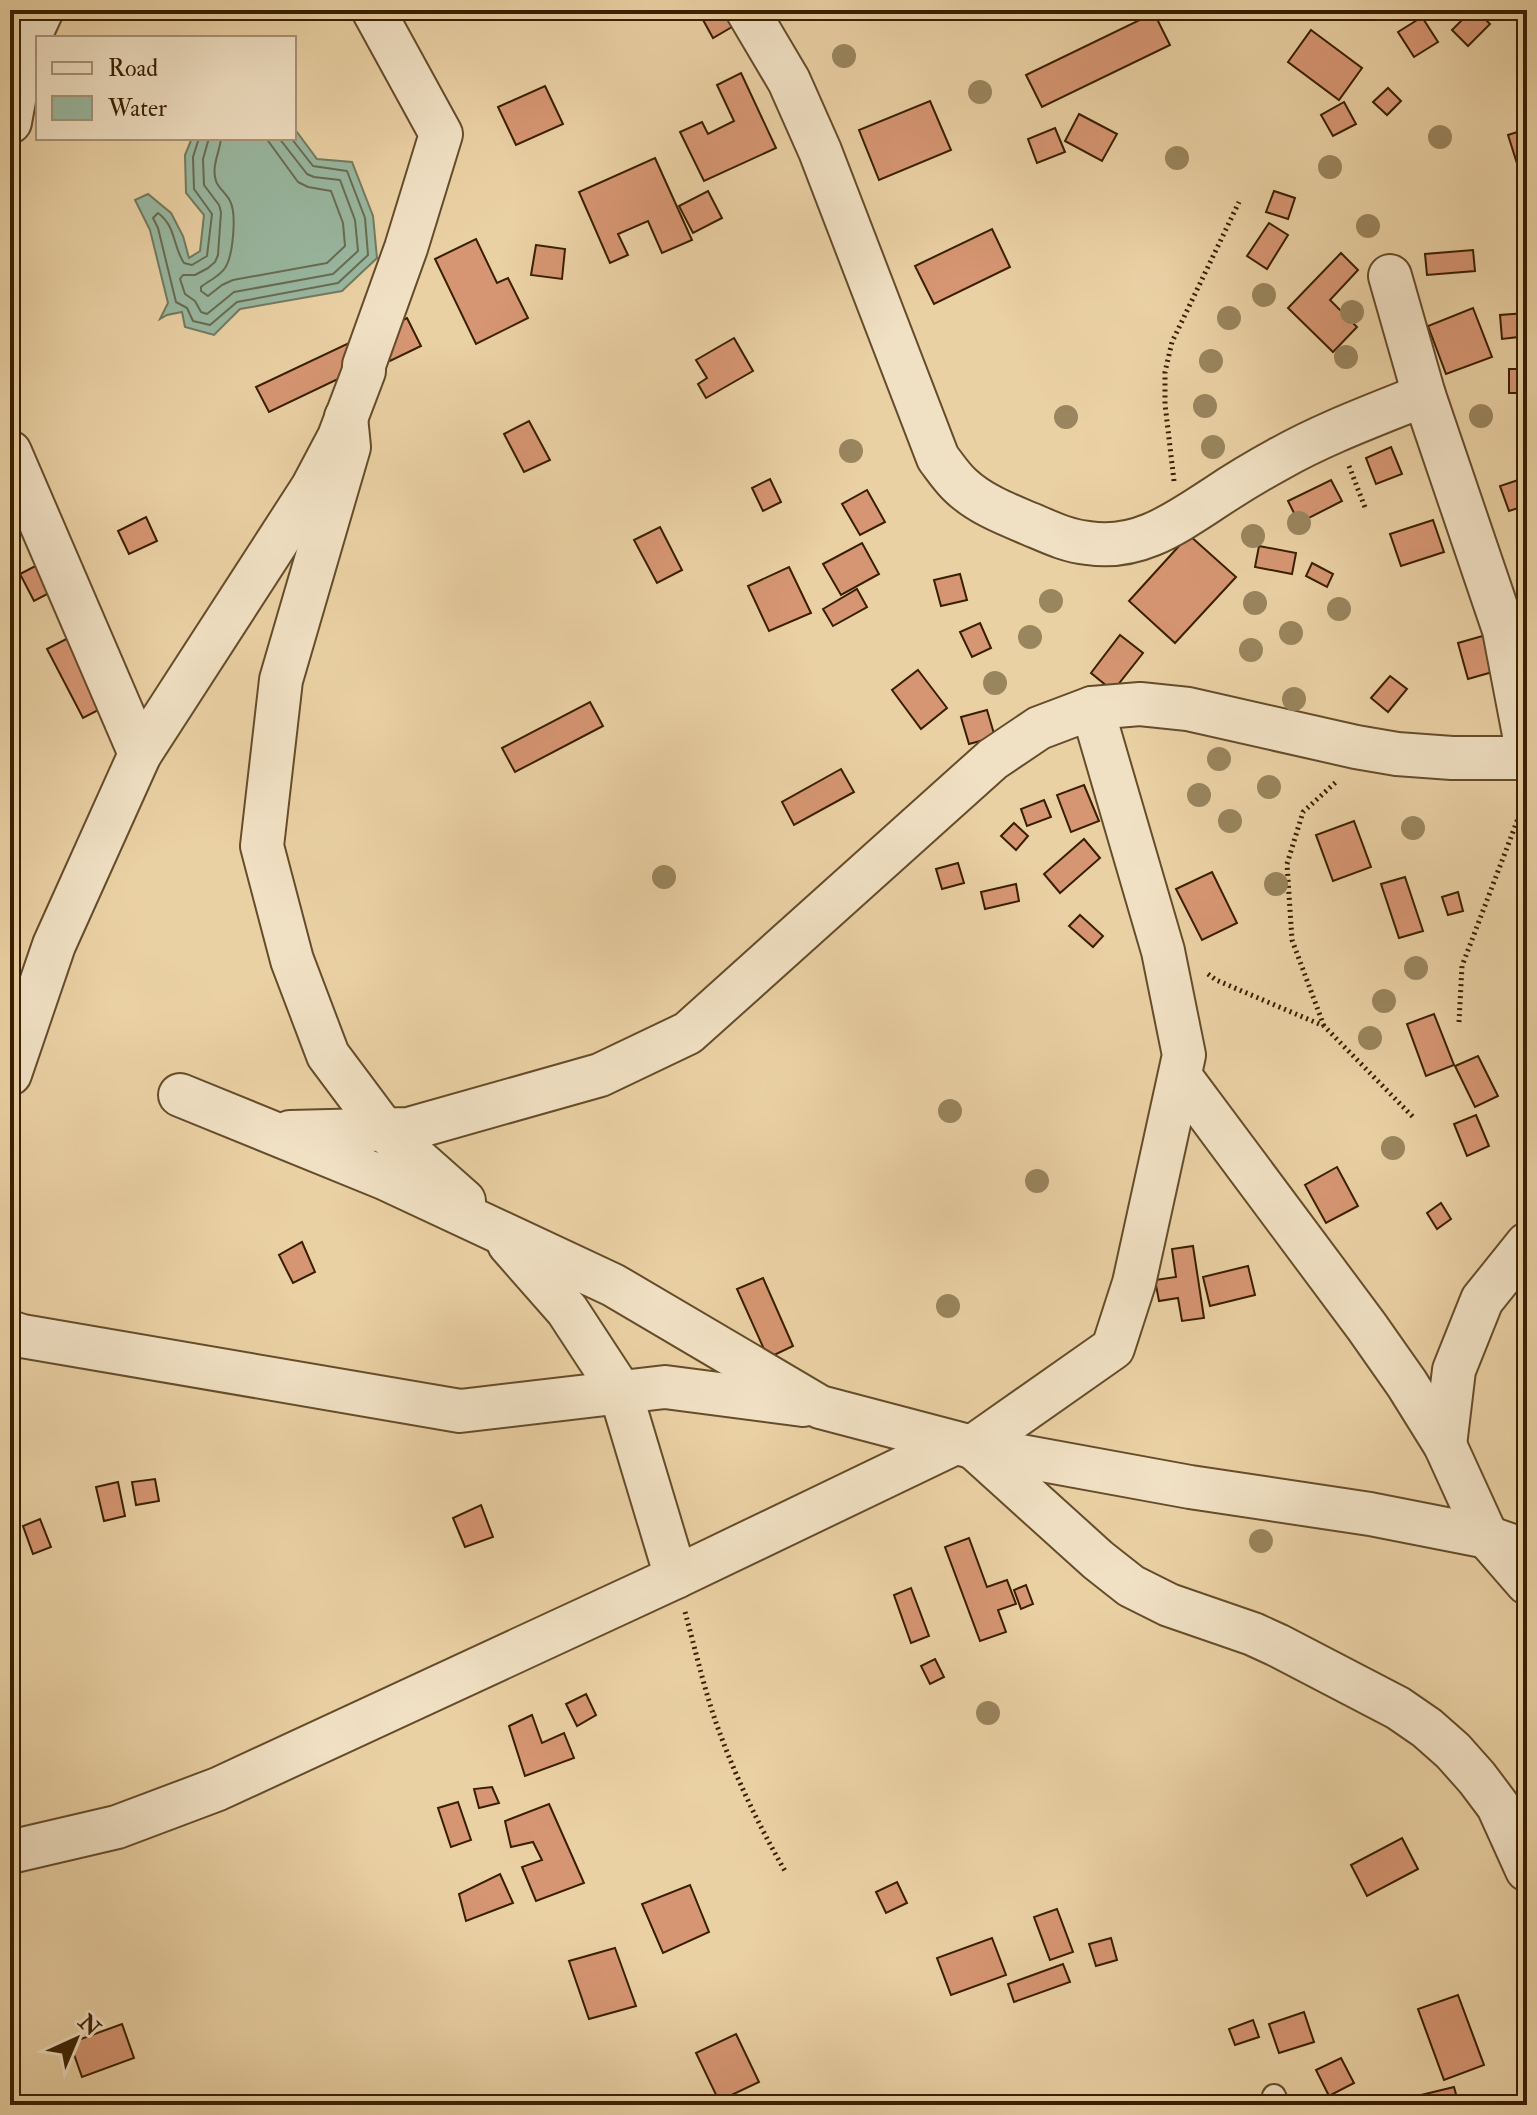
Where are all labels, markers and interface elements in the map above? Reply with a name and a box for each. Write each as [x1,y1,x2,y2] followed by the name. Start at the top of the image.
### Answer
[36,36,296,140] legend
[108,53,158,84] text: Road
[107,93,167,124] text: Water
[36,1999,116,2079] north arrow
[72,2008,106,2042] text: N

